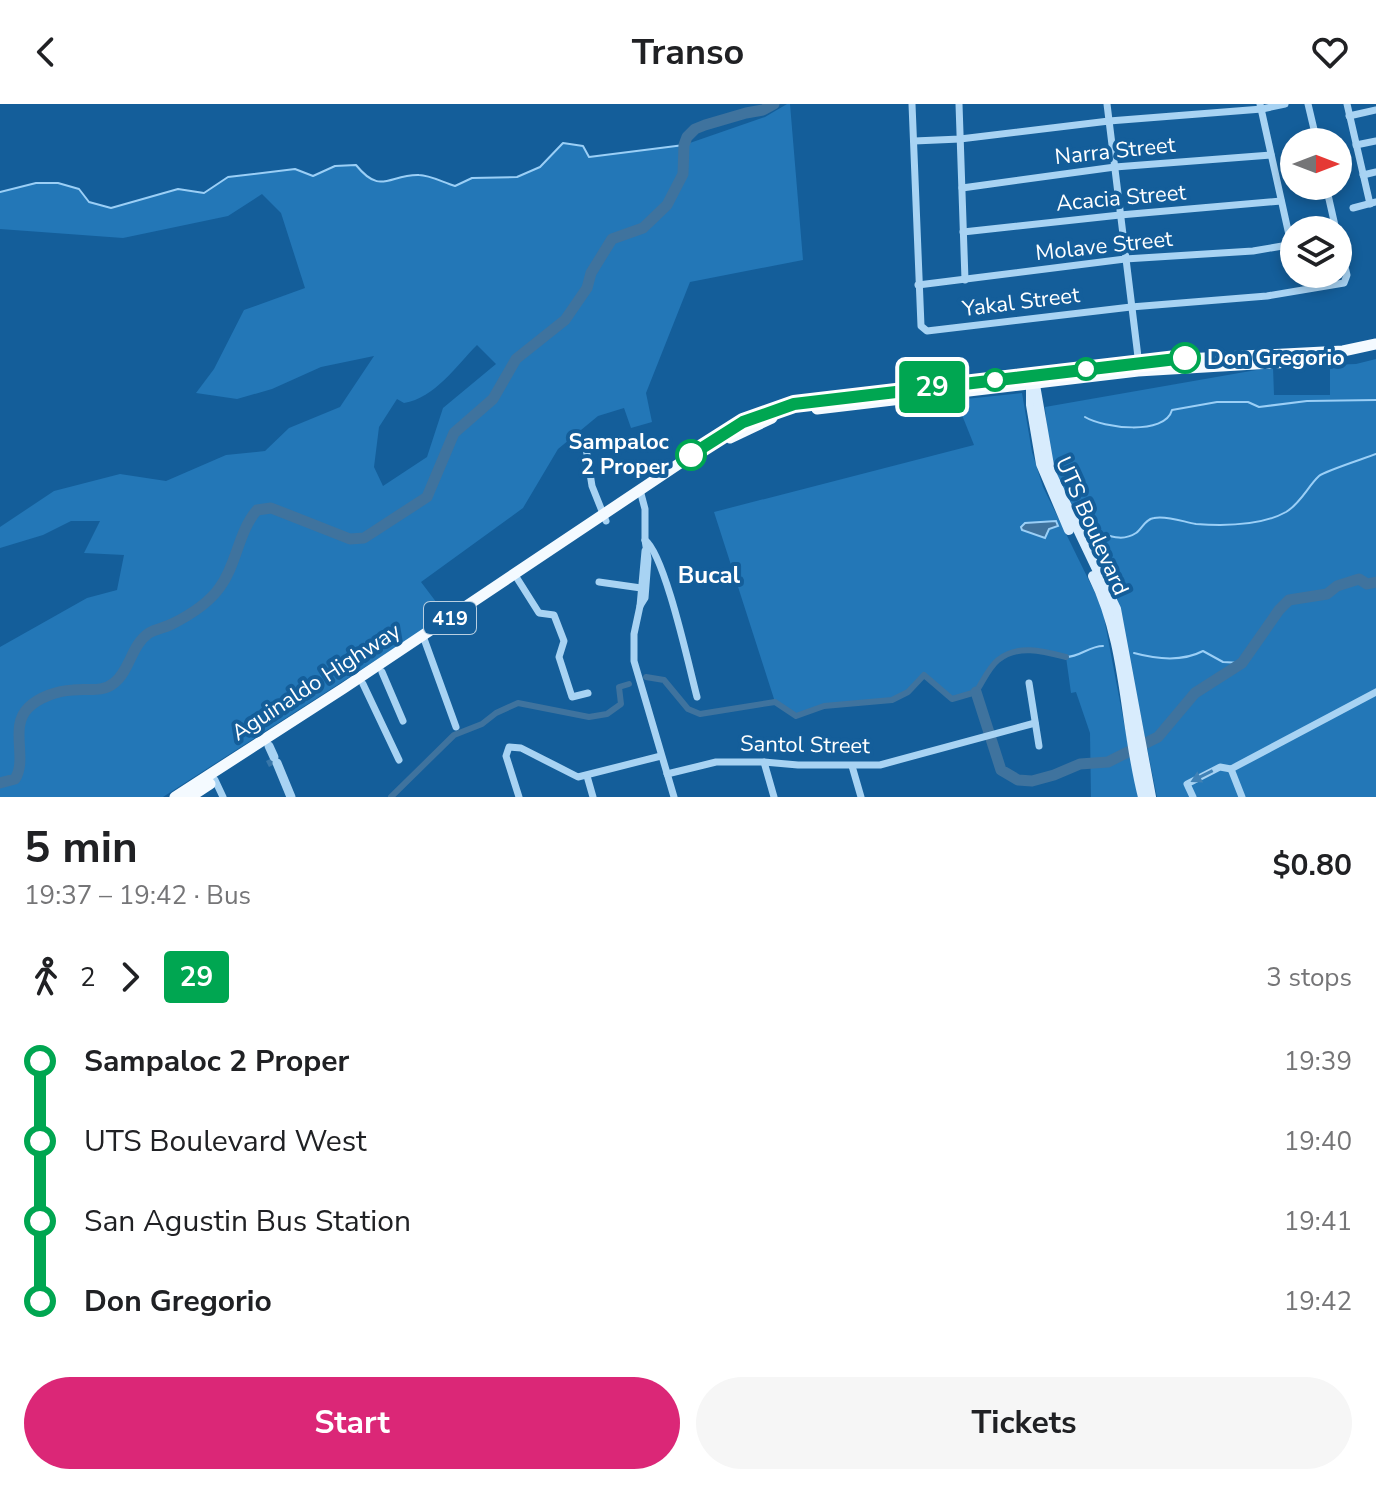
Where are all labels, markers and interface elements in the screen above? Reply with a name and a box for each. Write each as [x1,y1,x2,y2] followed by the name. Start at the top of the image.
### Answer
[632,28,744,77] text: Transo
[24,30,68,74] icon: back
[1308,30,1352,74] icon: heart
[1280,128,1352,200] north arrow
[1280,128,1352,288] map controls
[1053,130,1177,172] street label: Narra Street
[1055,177,1188,219] street label: Acacia Street
[1280,216,1352,288] button: layers
[1034,224,1174,268] street label: Molave Street
[960,280,1082,324] street label: Yakal Street
[1170,343,1200,373] marker: Don Gregorio
[1207,343,1345,373] place label: Don Gregorio
[1075,358,1097,380] unlabelled marker
[896,361,968,413] line badge: 29
[915,368,949,406] text: 29
[984,369,1006,391] unlabelled marker
[569,427,670,482] place label: Sampaloc 2 Proper
[676,440,706,470] marker: Sampaloc 2 Proper
[1048,452,1136,600] street label: UTS Boulevard
[678,559,741,591] district label: Bucal
[424,602,476,634] road number: 419
[226,616,407,748] street label: Aguinaldo Highway
[740,729,870,761] street label: Santol Street
[1190,769,1213,783] one-way arrow
[24,818,138,878] text: 5 min
[1273,845,1352,886] text: $0.80
[24,878,251,913] text: 19:37 – 19:42 · Bus
[24,955,68,999] icon: walk
[108,955,152,999] icon: forward
[180,958,213,996] text: 29
[80,960,96,995] text: 2
[1266,960,1352,995] text: 3 stops
[84,1041,349,1082] text: Sampaloc 2 Proper
[1284,1044,1352,1079] text: 19:39
[84,1121,366,1162] text: UTS Boulevard West
[1284,1124,1352,1159] text: 19:40
[84,1201,411,1242] text: San Agustin Bus Station
[1284,1204,1352,1239] text: 19:41
[84,1281,272,1322] text: Don Gregorio
[1284,1284,1352,1319] text: 19:42
[24,1377,680,1469] button: Start
[696,1377,1352,1469] button: Tickets

